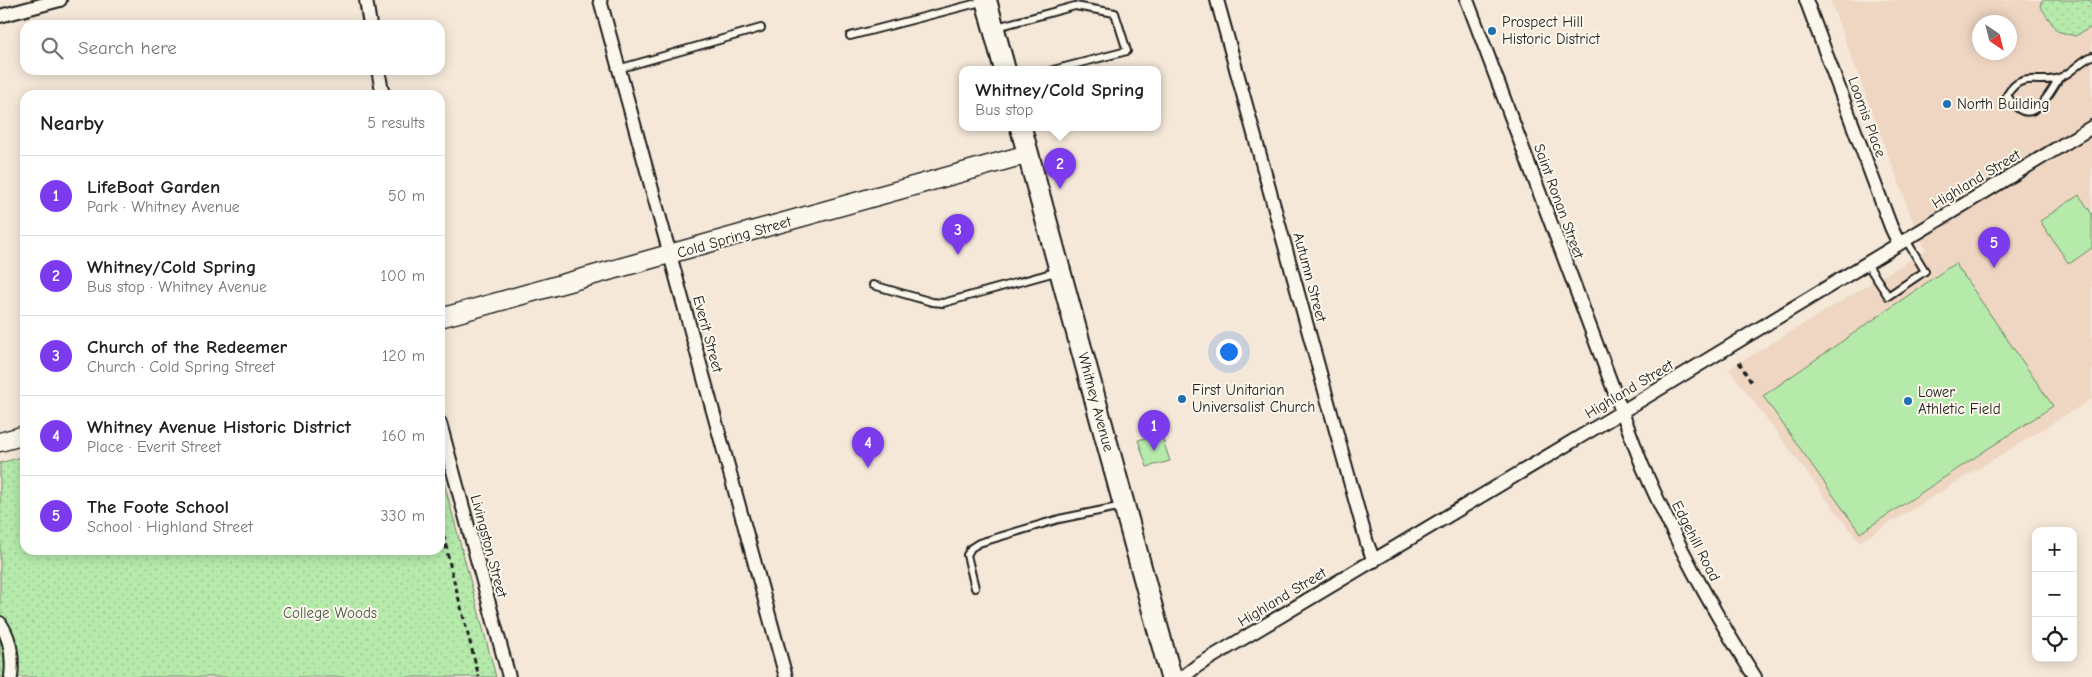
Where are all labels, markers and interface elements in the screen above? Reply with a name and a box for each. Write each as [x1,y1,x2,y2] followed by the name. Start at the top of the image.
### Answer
[1502,13,1601,48] place label: Prospect Hill Historic District
[1972,15,2017,60] north arrow
[20,20,445,75] search box
[1486,25,1498,37] marker: Prospect Hill Historic District
[38,34,66,62] icon: search
[78,37,177,59] text: Search here
[959,66,1161,131] popup
[1844,74,1890,160] street label: Loomis Place
[975,79,1145,101] text: Whitney/Cold Spring
[1957,95,2049,113] place label: North Building
[1941,98,1953,110] marker: North Building
[975,101,1033,119] text: Bus stop
[40,111,104,135] text: Nearby
[367,114,425,132] text: 5 results
[1530,141,1588,261] street label: Saint Ronan Street
[1928,145,2024,212] street label: Highland Street
[1044,148,1076,189] pin: 2
[87,176,220,198] text: LifeBoat Garden
[53,187,59,205] text: 1
[388,187,425,205] text: 50 m
[87,198,240,216] text: Park · Whitney Avenue
[675,212,794,262] street label: Cold Spring Street
[942,214,974,255] pin: 3
[1978,227,2010,268] pin: 5
[1289,230,1331,324] street label: Autumn Street
[87,256,256,278] text: Whitney/Cold Spring
[52,267,60,285] text: 2
[381,267,425,285] text: 100 m
[87,278,267,296] text: Bus stop · Whitney Avenue
[689,294,727,375] street label: Everit Street
[87,336,287,358] text: Church of the Redeemer
[1216,339,1242,365] your location
[52,347,60,365] text: 3
[382,347,425,365] text: 120 m
[1074,350,1118,454] street label: Whitney Avenue
[1581,355,1677,422] street label: Highland Street
[87,358,275,376] text: Church · Cold Spring Street
[1192,381,1315,416] place label: First Unitarian Universalist Church
[1918,383,2001,418] place label: Lower Athletic Field
[1176,393,1188,405] marker: First Unitarian Universalist Church
[1902,395,1914,407] marker: Lower Athletic Field
[1138,410,1170,451] pin: 1
[87,416,351,438] text: Whitney Avenue Historic District
[52,427,60,445] text: 4
[382,427,425,445] text: 160 m
[852,427,884,468] pin: 4
[87,438,221,456] text: Place · Everit Street
[467,493,512,600] street label: Livingston Street
[87,496,229,518] text: The Foote School
[1668,498,1724,584] street label: Edgehill Road
[52,507,60,525] text: 5
[380,507,425,525] text: 330 m
[87,518,253,536] text: School · Highland Street
[2032,527,2077,662] map controls
[2032,527,2077,572] button: +
[1234,563,1330,630] street label: Highland Street
[2032,572,2077,617] button: −
[283,604,377,622] park label: College Woods
[2032,617,2077,662] button: locate

